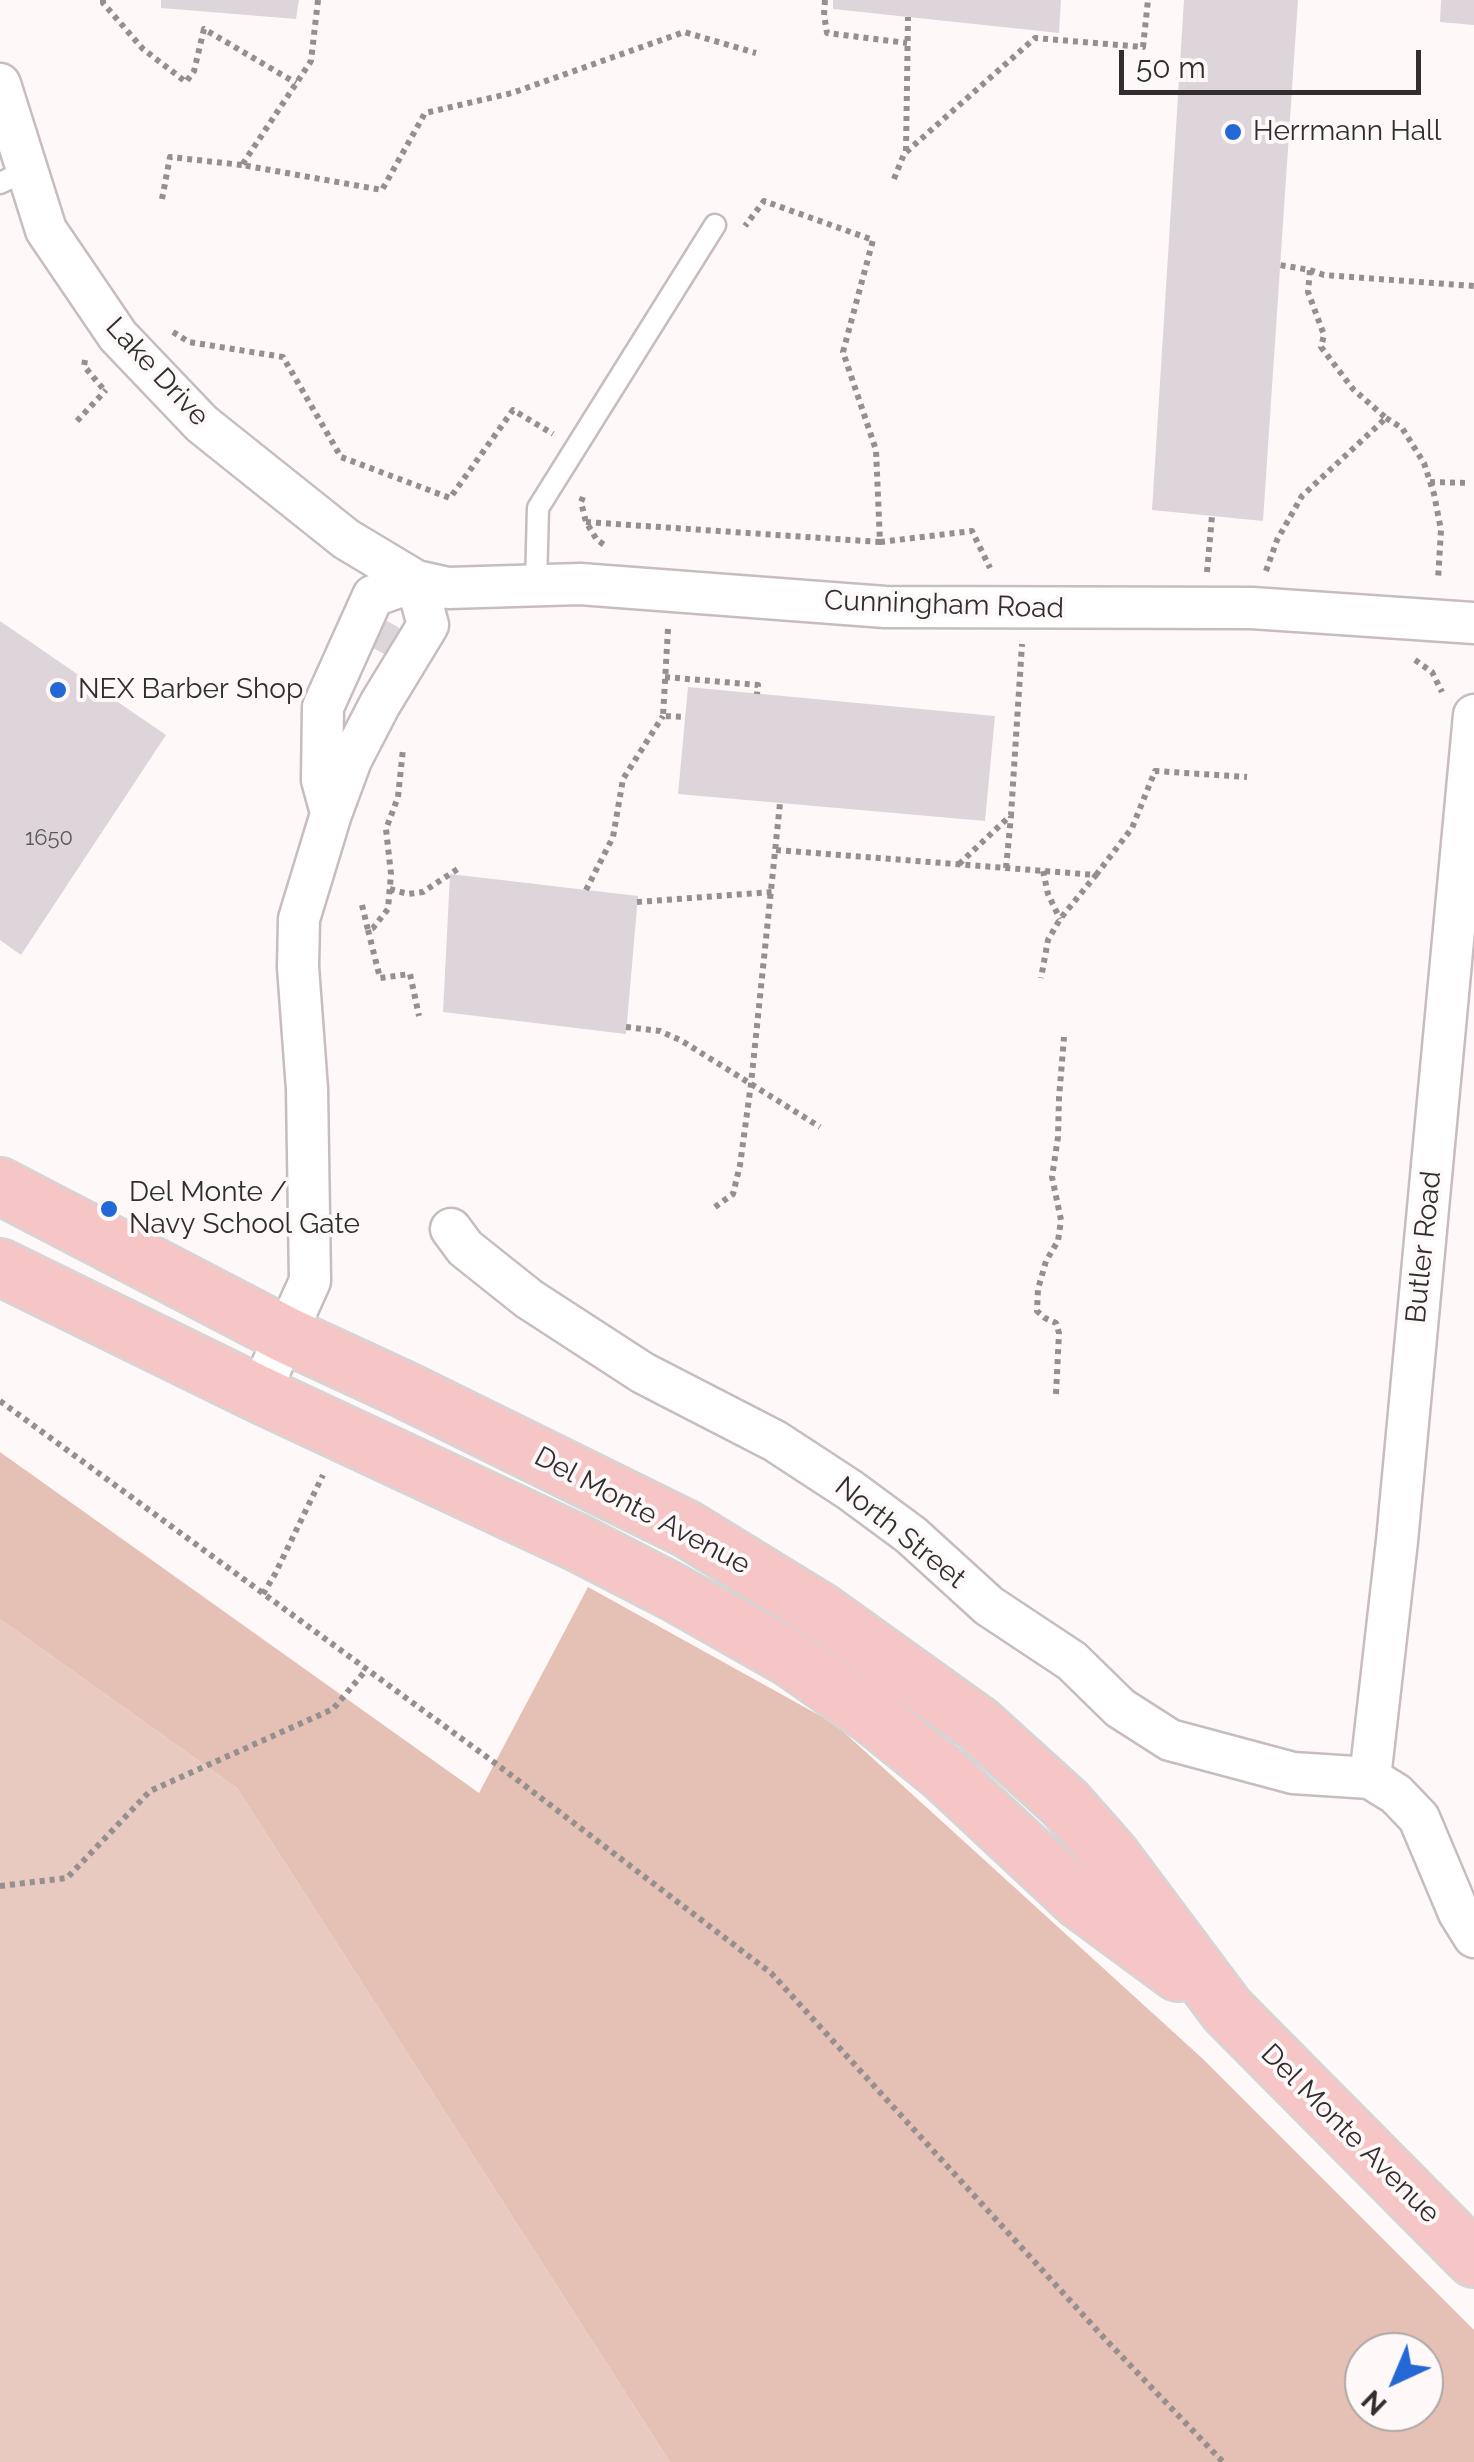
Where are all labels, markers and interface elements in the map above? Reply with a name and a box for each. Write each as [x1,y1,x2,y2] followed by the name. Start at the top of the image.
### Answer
[1124,30,1426,92] scale bar
[1136,50,1206,85] text: 50 m
[1253,115,1441,149] place label: Herrmann Hall
[1222,121,1244,143] marker: Herrmann Hall
[98,311,216,433] street label: Lake Drive
[824,584,1064,626] street label: Cunningham Road
[78,673,303,707] place label: NEX Barber Shop
[47,679,69,701] marker: NEX Barber Shop
[25,825,73,851] house number: 1650
[1399,1169,1449,1325] street label: Butler Road
[129,1176,360,1242] place label: Del Monte / Navy School Gate
[98,1198,120,1220] marker: Del Monte / Navy School Gate
[528,1440,756,1582] street label: Del Monte Avenue
[828,1470,972,1596] street label: North Street
[1254,2038,1446,2230] street label: Del Monte Avenue
[1344,2332,1444,2432] north arrow
[1355,2383,1393,2422] text: N

